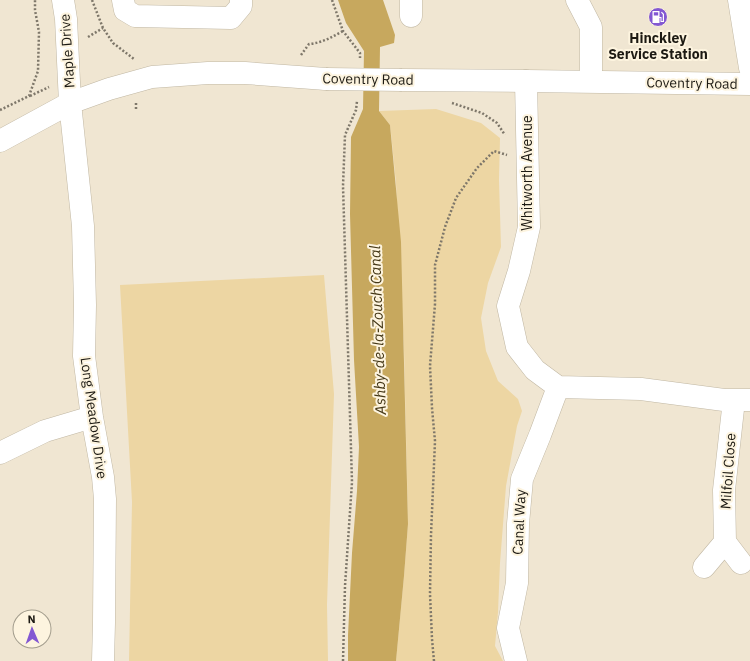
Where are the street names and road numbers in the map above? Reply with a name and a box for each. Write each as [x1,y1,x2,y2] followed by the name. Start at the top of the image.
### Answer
[55,13,79,89] street label: Maple Drive
[322,69,414,89] street label: Coventry Road
[646,73,738,93] street label: Coventry Road
[518,115,536,231] street label: Whitworth Avenue
[77,356,111,480] street label: Long Meadow Drive
[716,432,740,510] street label: Milfoil Close
[508,489,530,555] street label: Canal Way

